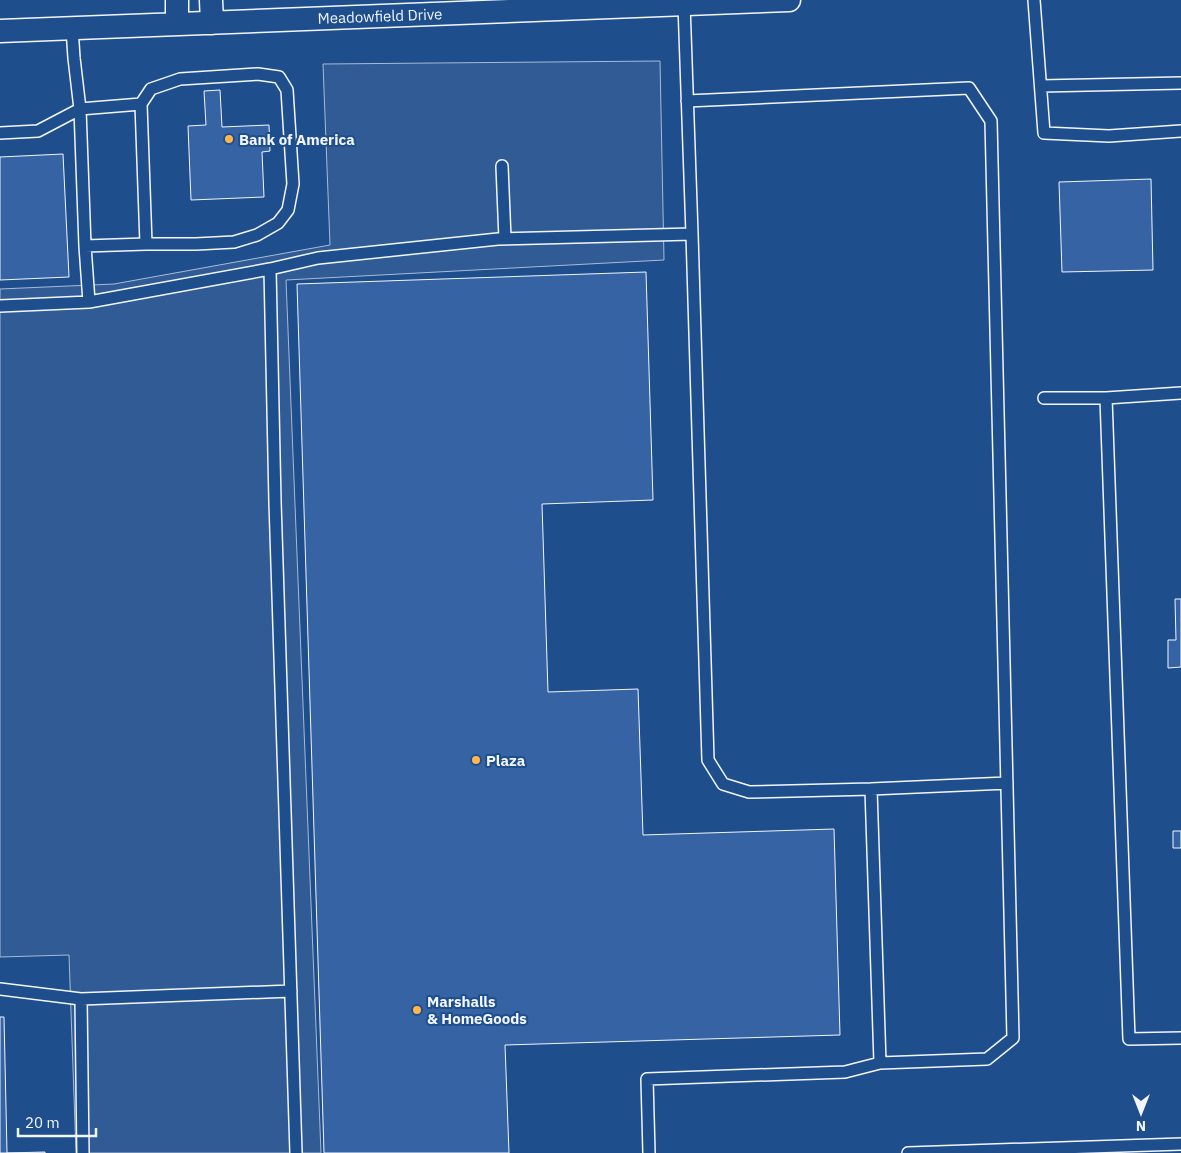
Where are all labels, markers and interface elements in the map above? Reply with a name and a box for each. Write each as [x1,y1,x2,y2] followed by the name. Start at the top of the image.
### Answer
[317,4,443,28] street label: Meadowfield Drive
[239,130,355,149] place label: Bank of America
[223,133,235,145] marker: Bank of America
[486,751,526,770] place label: Plaza
[470,754,482,766] marker: Plaza
[427,992,527,1028] place label: Marshalls & HomeGoods
[411,1004,423,1016] marker: Marshalls & HomeGoods
[1116,1088,1166,1138] north arrow
[18,1106,95,1138] scale bar
[25,1113,60,1132] text: 20 m
[1136,1117,1146,1135] text: N

